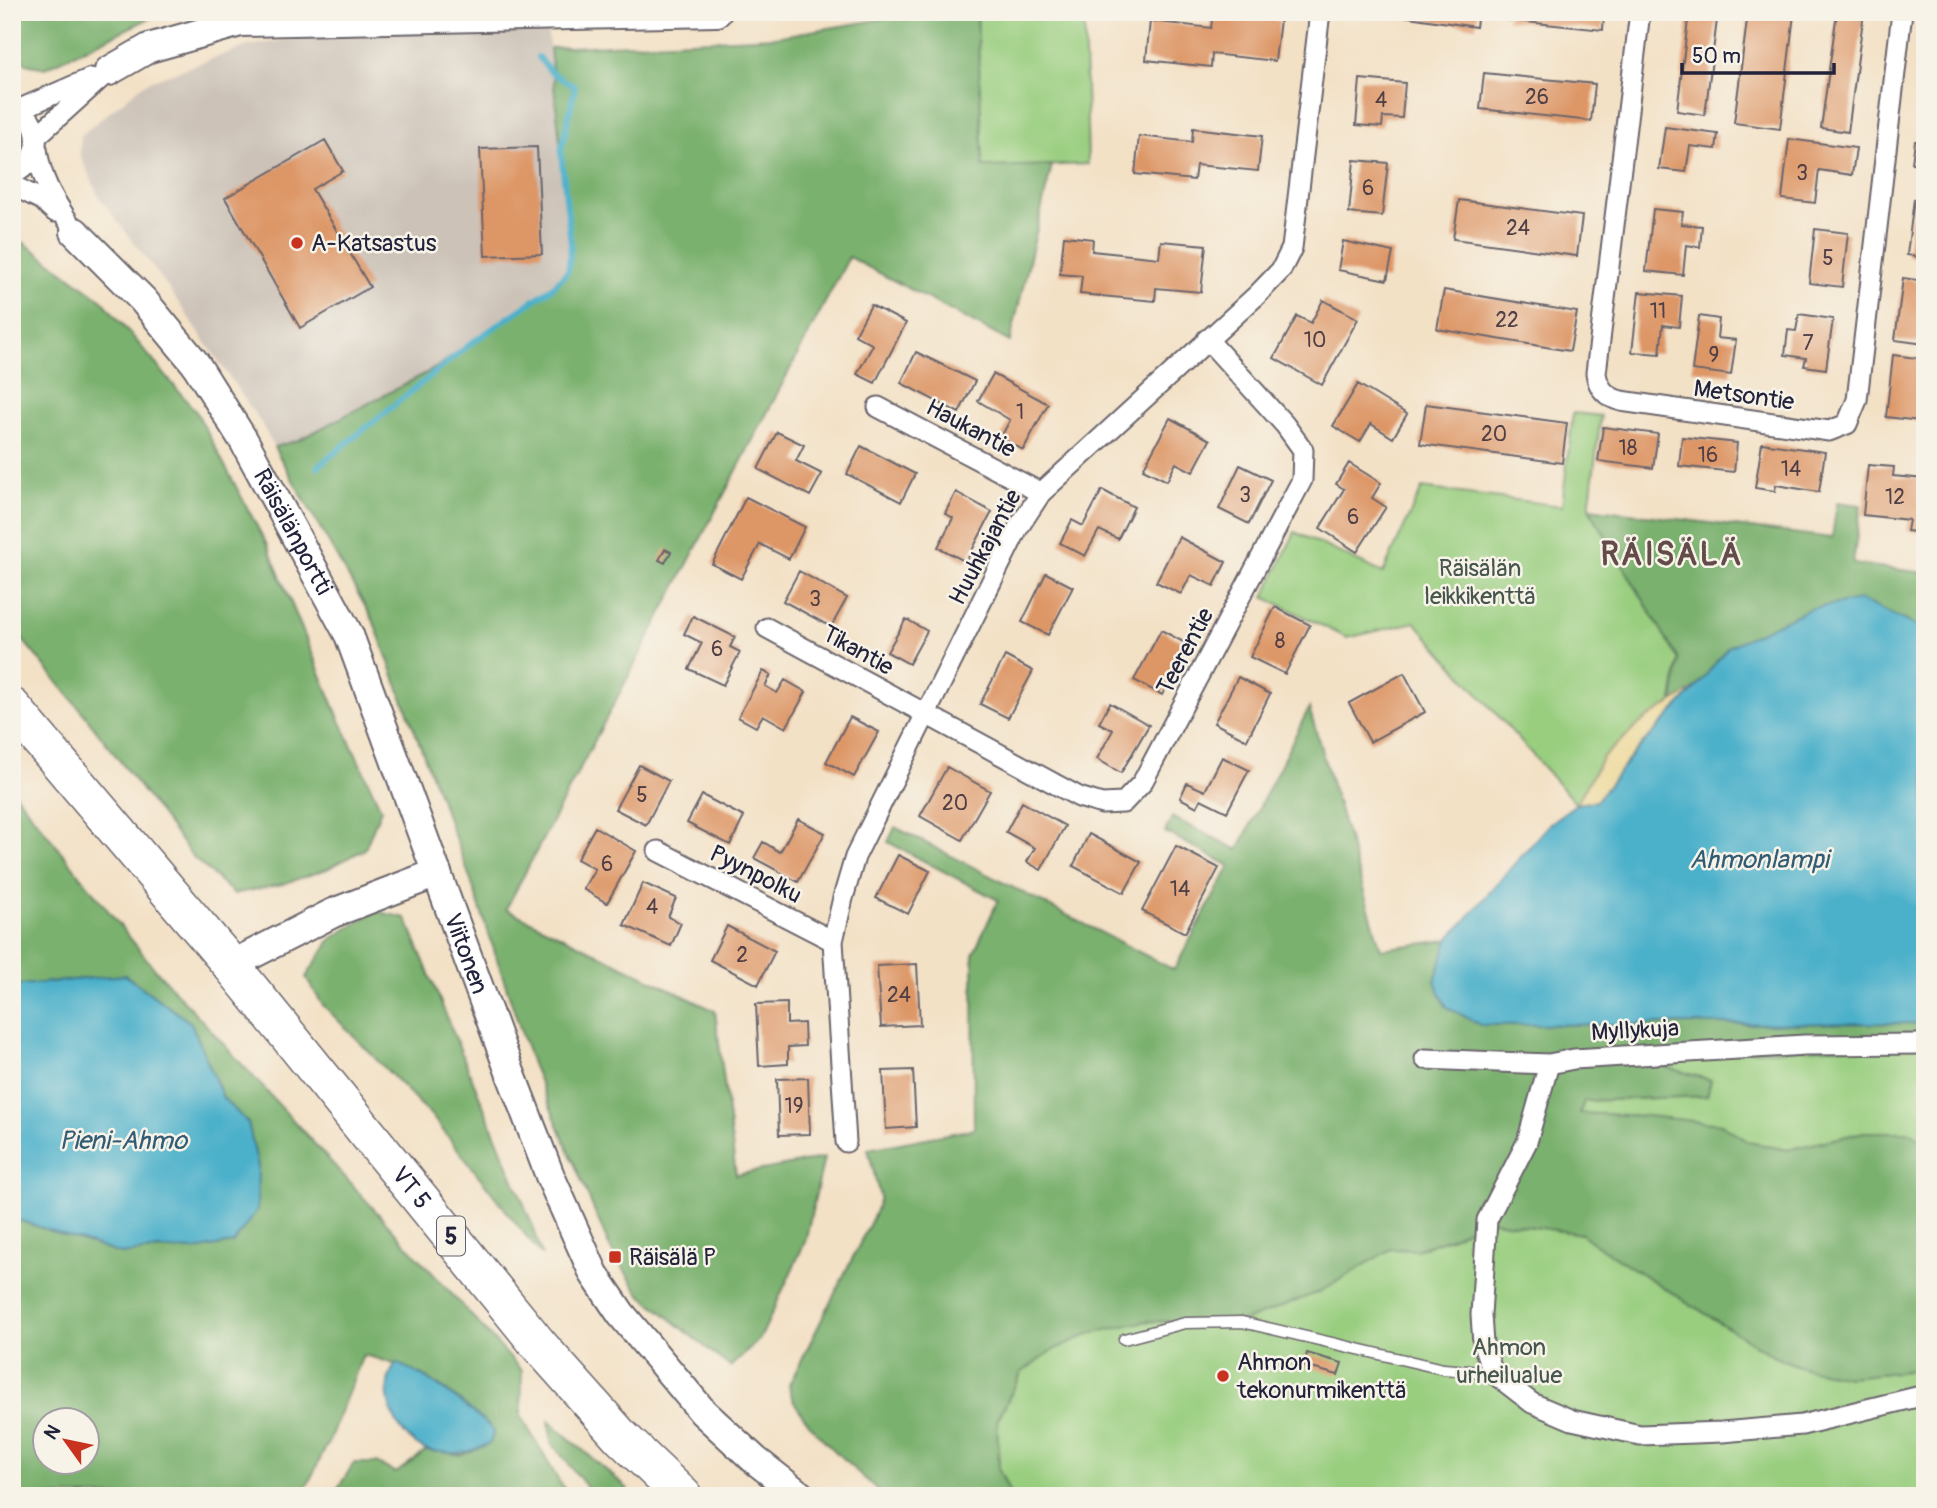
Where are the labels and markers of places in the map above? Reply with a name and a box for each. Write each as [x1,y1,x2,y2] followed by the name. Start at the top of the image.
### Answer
[311,229,437,258] place label: A-Katsastus
[289,235,305,251] marker: A-Katsastus
[629,1243,716,1272] place label: Räisälä P
[607,1249,623,1265] marker: Räisälä P
[1236,1348,1406,1405] place label: Ahmon tekonurmikenttä
[1215,1368,1231,1384] marker: Ahmon tekonurmikenttä

